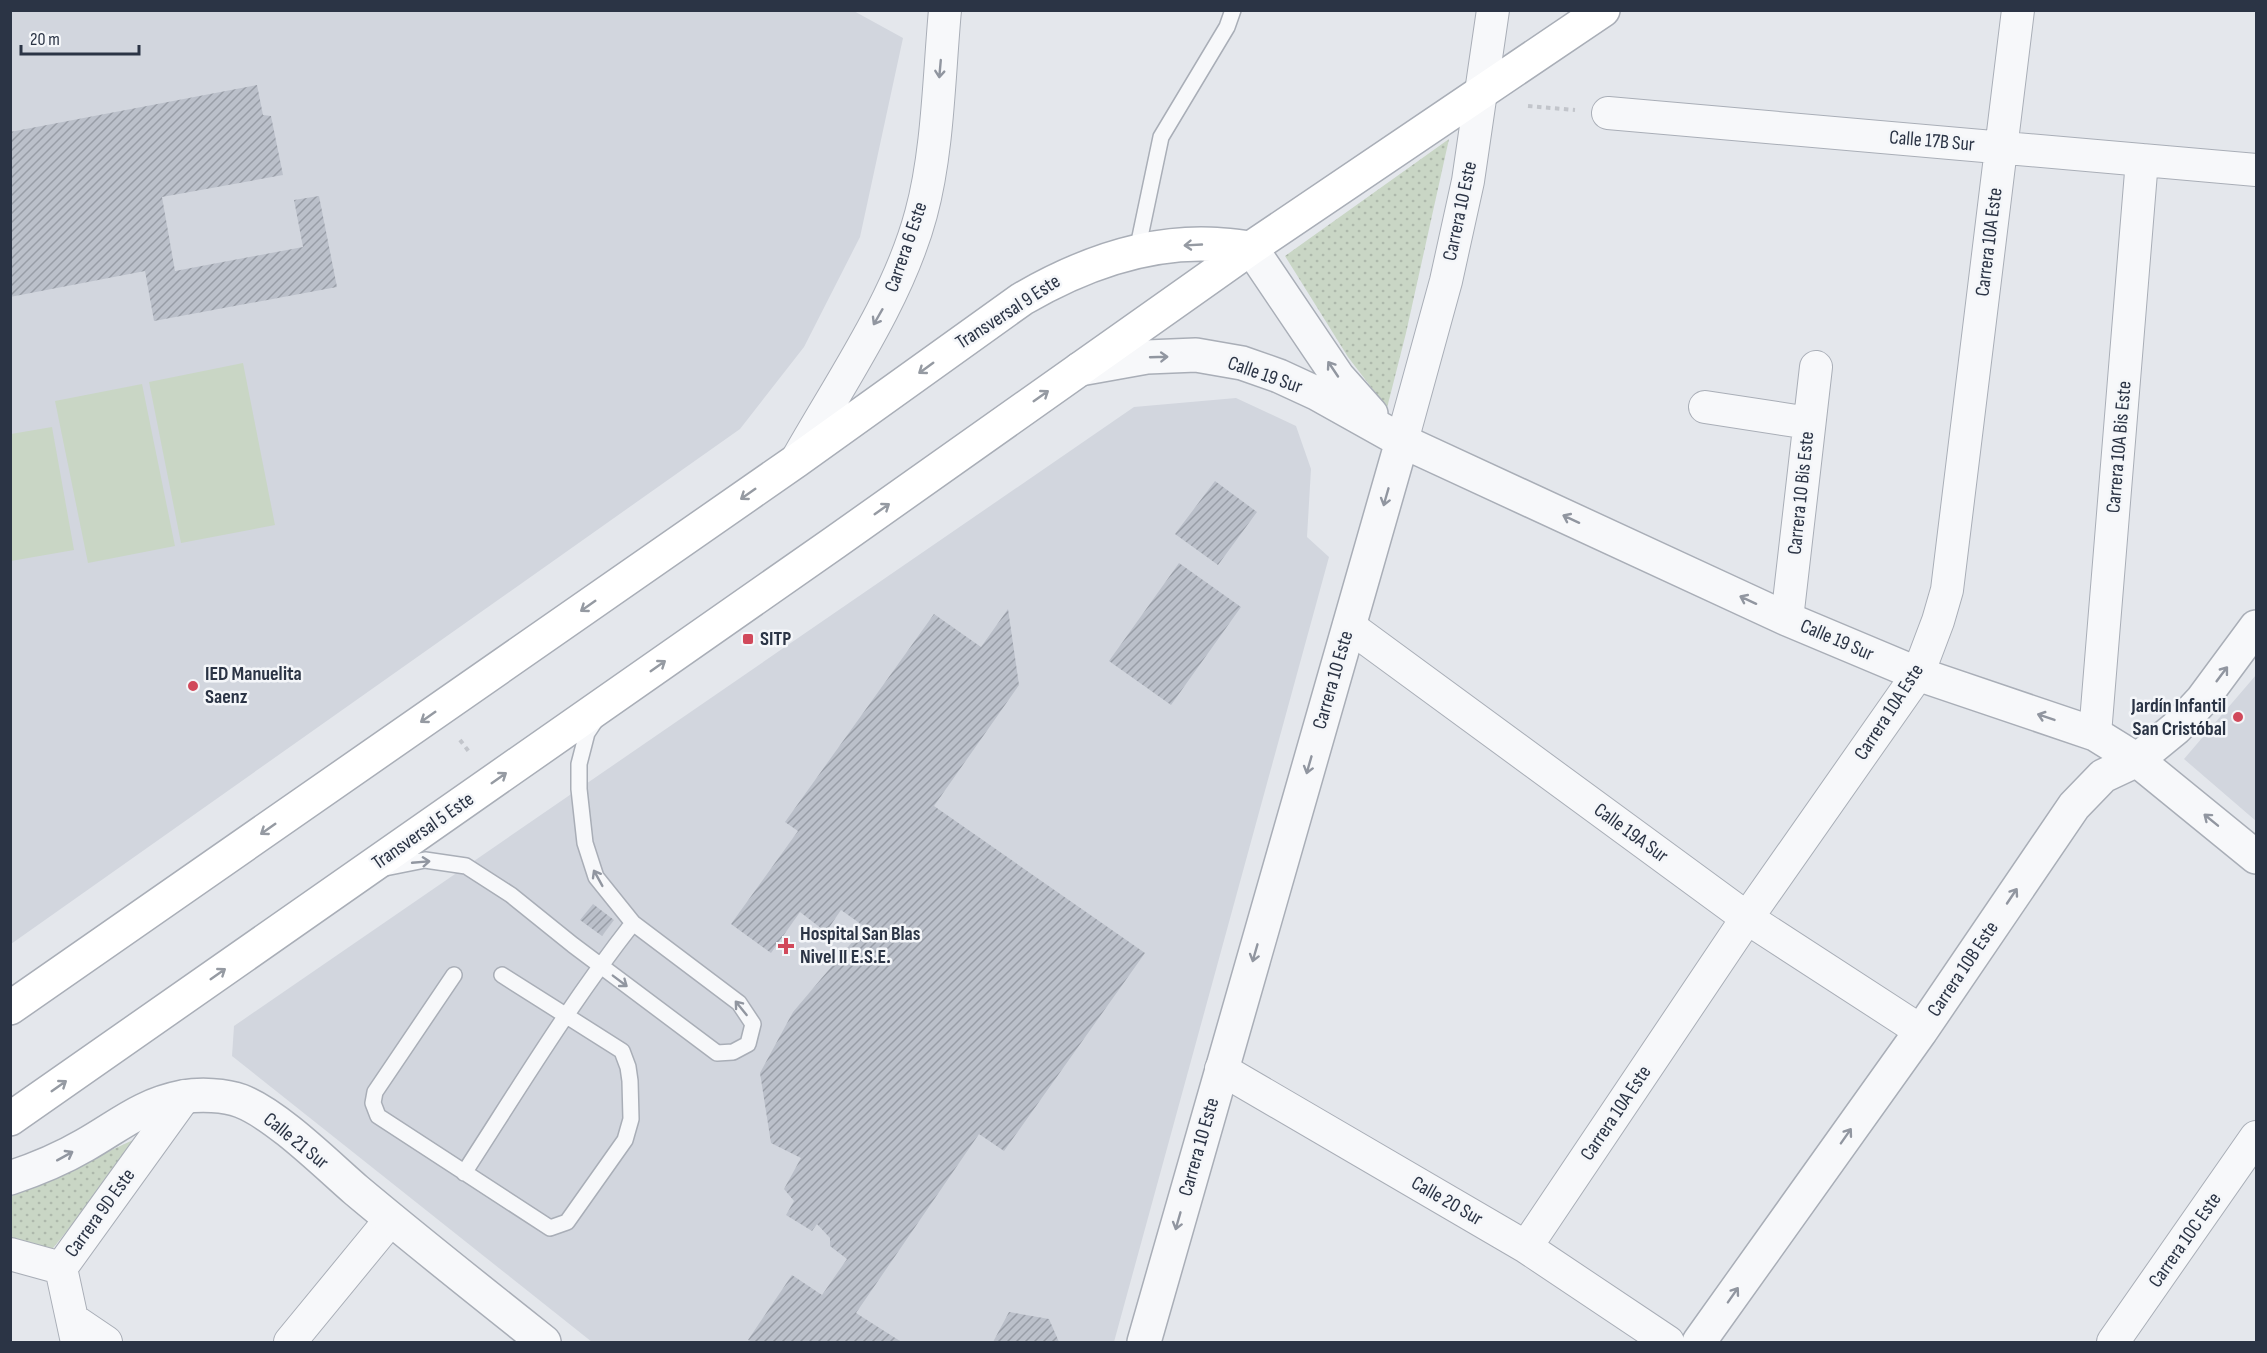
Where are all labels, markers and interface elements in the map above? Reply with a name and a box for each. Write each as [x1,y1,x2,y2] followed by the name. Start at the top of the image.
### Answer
[21,18,140,56] scale bar
[30,29,60,50] text: 20 m
[934,58,945,78] one-way arrow
[1888,125,1976,157] street label: Calle 17B Sur
[1438,159,1482,263] street label: Carrera 10 Este
[1970,186,2008,298] street label: Carrera 10A Este
[879,199,933,295] street label: Carrera 6 Este
[1184,239,1204,250] one-way arrow
[951,269,1065,355] street label: Transversal 9 Este
[872,308,884,325] one-way arrow
[1148,351,1168,362] one-way arrow
[1224,351,1306,399] street label: Calle 19 Sur
[1327,361,1339,378] one-way arrow
[918,362,934,374] one-way arrow
[2101,380,2137,514] street label: Carrera 10A Bis Este
[1033,390,1049,403] one-way arrow
[1783,430,1819,556] street label: Carrera 10 Bis Este
[1380,487,1391,506] one-way arrow
[740,488,757,500] one-way arrow
[874,503,890,515] one-way arrow
[1562,512,1580,524] one-way arrow
[1739,594,1757,606] one-way arrow
[580,600,597,612] one-way arrow
[1797,614,1878,666] street label: Calle 19 Sur
[760,627,791,651] place label: SITP
[1308,628,1358,732] street label: Carrera 10 Este
[741,632,755,646] marker: SITP
[650,660,666,672] one-way arrow
[1849,660,1929,764] street label: Carrera 10A Este
[205,662,302,709] place label: IED Manuelita Saenz
[2215,666,2228,682] one-way arrow
[186,679,200,693] marker: IED Manuelita Saenz
[2130,694,2226,741] place label: Jardín Infantil San Cristóbal
[2231,710,2245,724] marker: Jardín Infantil San Cristóbal
[420,711,437,723] one-way arrow
[2037,711,2056,722] one-way arrow
[1302,755,1314,774] one-way arrow
[490,772,506,784] one-way arrow
[367,787,479,875] street label: Transversal 5 Este
[1589,798,1673,868] street label: Calle 19A Sur
[2203,814,2219,827] one-way arrow
[260,823,277,835] one-way arrow
[411,856,431,867] one-way arrow
[592,870,604,887] one-way arrow
[2007,888,2019,905] one-way arrow
[1922,917,2004,1021] street label: Carrera 10B Este
[800,922,921,969] place label: Hospital San Blas Nivel II E.S.E.
[777,937,795,955] marker: Hospital San Blas Nivel II E.S.E.
[1248,943,1260,962] one-way arrow
[210,968,226,980] one-way arrow
[611,974,627,987] one-way arrow
[734,1000,747,1016] one-way arrow
[1575,1061,1657,1165] street label: Carrera 10A Este
[50,1080,66,1092] one-way arrow
[1174,1095,1224,1199] street label: Carrera 10 Este
[259,1107,334,1175] street label: Calle 21 Sur
[1840,1129,1852,1145] one-way arrow
[55,1150,73,1161] one-way arrow
[60,1164,140,1262] street label: Carrera 9D Este
[1407,1171,1487,1231] street label: Calle 20 Sur
[2143,1188,2227,1292] street label: Carrera 10C Este
[1172,1211,1183,1230] one-way arrow
[1727,1287,1739,1303] one-way arrow

